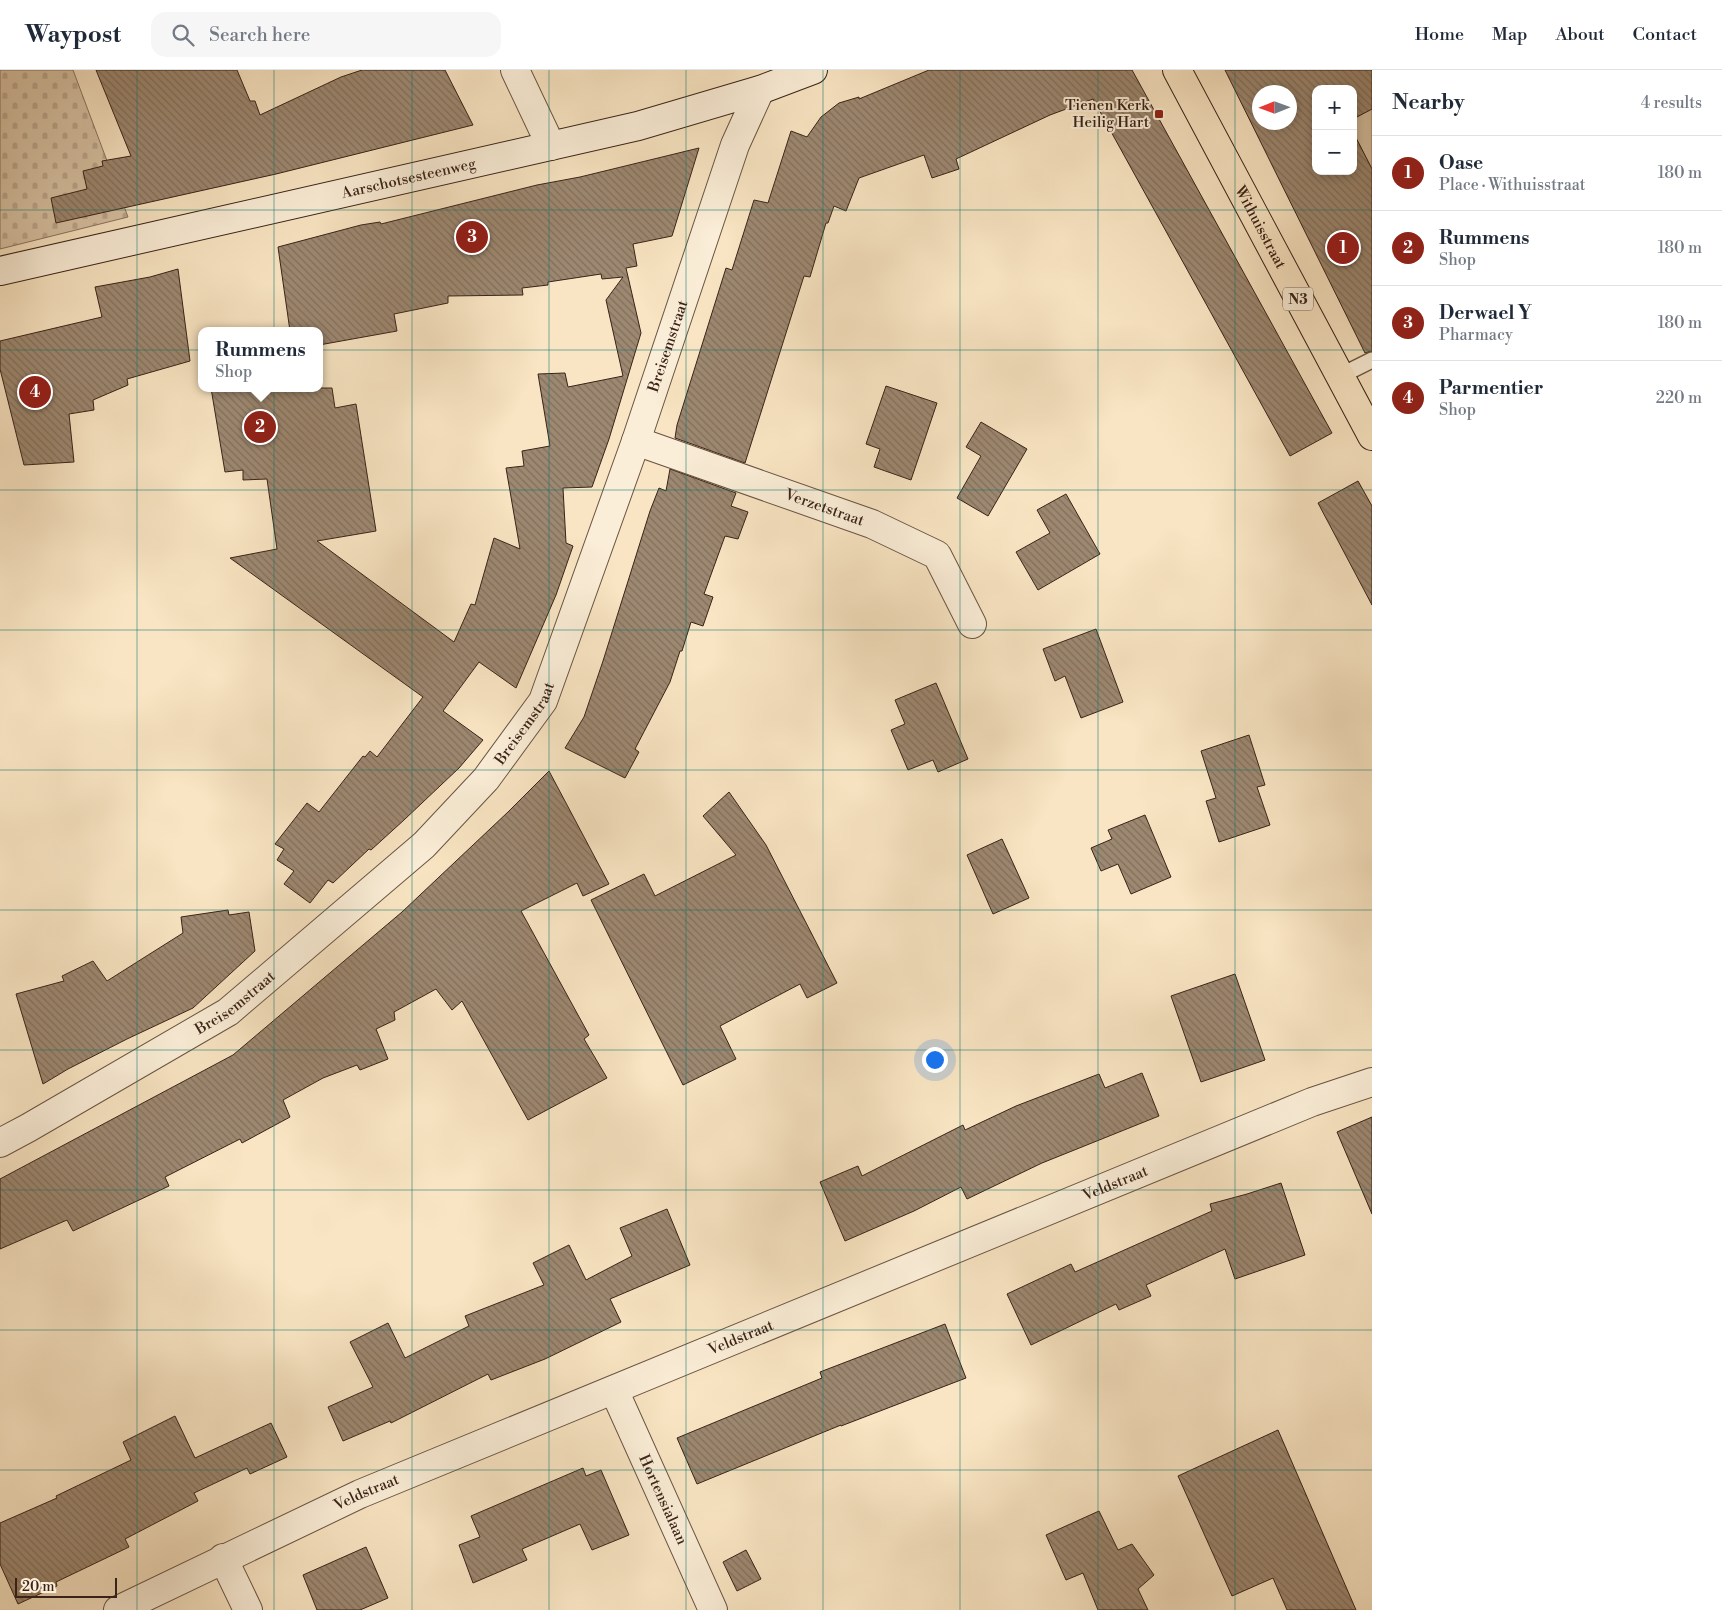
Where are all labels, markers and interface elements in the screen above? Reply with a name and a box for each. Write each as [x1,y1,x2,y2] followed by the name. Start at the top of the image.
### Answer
[151,12,501,57] search box
[25,20,121,50] text: Waypost
[169,21,197,49] icon: search
[209,23,310,47] text: Search here
[1415,23,1464,46] text: Home
[1492,23,1528,46] text: Map
[1556,23,1605,46] text: About
[1633,23,1697,46] text: Contact
[1252,85,1297,130] north arrow
[1312,85,1357,175] map controls
[1312,85,1357,130] button: +
[1392,90,1465,116] text: Nearby
[1641,93,1702,113] text: 4 results
[1065,96,1150,132] place label: Tienen Kerk Heilig Hart
[1153,108,1165,120] marker: Tienen Kerk Heilig Hart
[1312,130,1357,175] button: −
[1439,151,1483,175] text: Oase
[339,154,478,203] street label: Aarschotsesteenweg
[1404,163,1412,183] text: 1
[1658,163,1702,183] text: 180 m
[1439,175,1586,195] text: Place · Withuisstraat
[1230,182,1290,273] street label: Withuisstraat
[456,218,488,256] pin: 3
[1439,226,1529,250] text: Rummens
[1327,229,1359,267] pin: 1
[1403,238,1413,258] text: 2
[1658,238,1702,258] text: 180 m
[1439,250,1476,270] text: Shop
[1283,288,1313,310] road number: N3
[644,297,693,395] street label: Breisemstraat
[1439,301,1532,325] text: Derwael Y
[1403,313,1413,333] text: 3
[1658,313,1702,333] text: 180 m
[1439,325,1513,345] text: Pharmacy
[198,327,323,392] popup
[215,338,306,362] text: Rummens
[215,362,252,382] text: Shop
[19,373,51,411] pin: 4
[1439,376,1543,400] text: Parmentier
[1403,388,1413,408] text: 4
[1656,388,1702,408] text: 220 m
[1439,400,1476,420] text: Shop
[244,408,276,446] pin: 2
[781,485,867,531] street label: Verzetstraat
[490,679,559,769] street label: Breisemstraat
[191,967,280,1040] street label: Breisemstraat
[922,1047,948,1073] your location
[1079,1161,1151,1206] street label: Veldstraat
[704,1316,777,1360] street label: Veldstraat
[634,1452,691,1548] street label: Hortensialaan
[330,1470,402,1515] street label: Veldstraat
[15,1575,118,1598] scale bar
[22,1578,54,1596] text: 20 m

